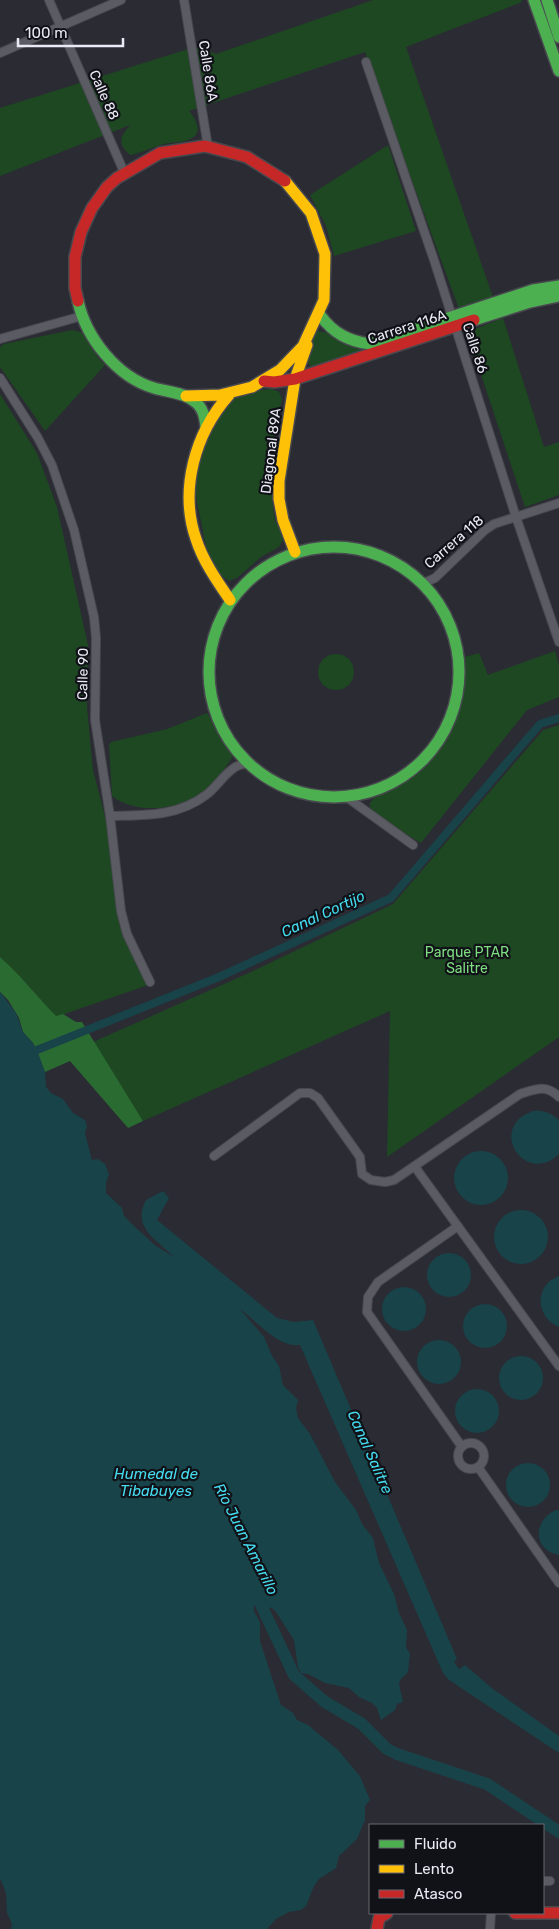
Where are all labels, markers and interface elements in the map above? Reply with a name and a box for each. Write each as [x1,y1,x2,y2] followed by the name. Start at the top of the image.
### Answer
[18,15,122,47] scale bar
[25,24,67,42] text: 100 m
[195,39,221,103] street label: Calle 86A
[85,67,123,123] street label: Calle 88
[366,306,449,348] street label: Carrera 116A
[459,320,491,376] street label: Calle 86
[257,407,285,495] street label: Diagonal 89A
[421,512,487,572] street label: Carrera 118
[74,648,92,700] street label: Calle 90
[278,887,368,941] water label: Canal Cortijo
[425,944,509,977] park label: Parque PTAR Salitre
[344,1408,397,1497] water label: Canal Salitre
[114,1465,199,1500] water label: Humedal de Tibabuyes
[210,1480,282,1598] water label: Río Juan Amarillo
[369,1824,544,1914] legend
[414,1835,457,1853] text: Fluido
[414,1860,454,1878] text: Lento
[414,1885,462,1903] text: Atasco

